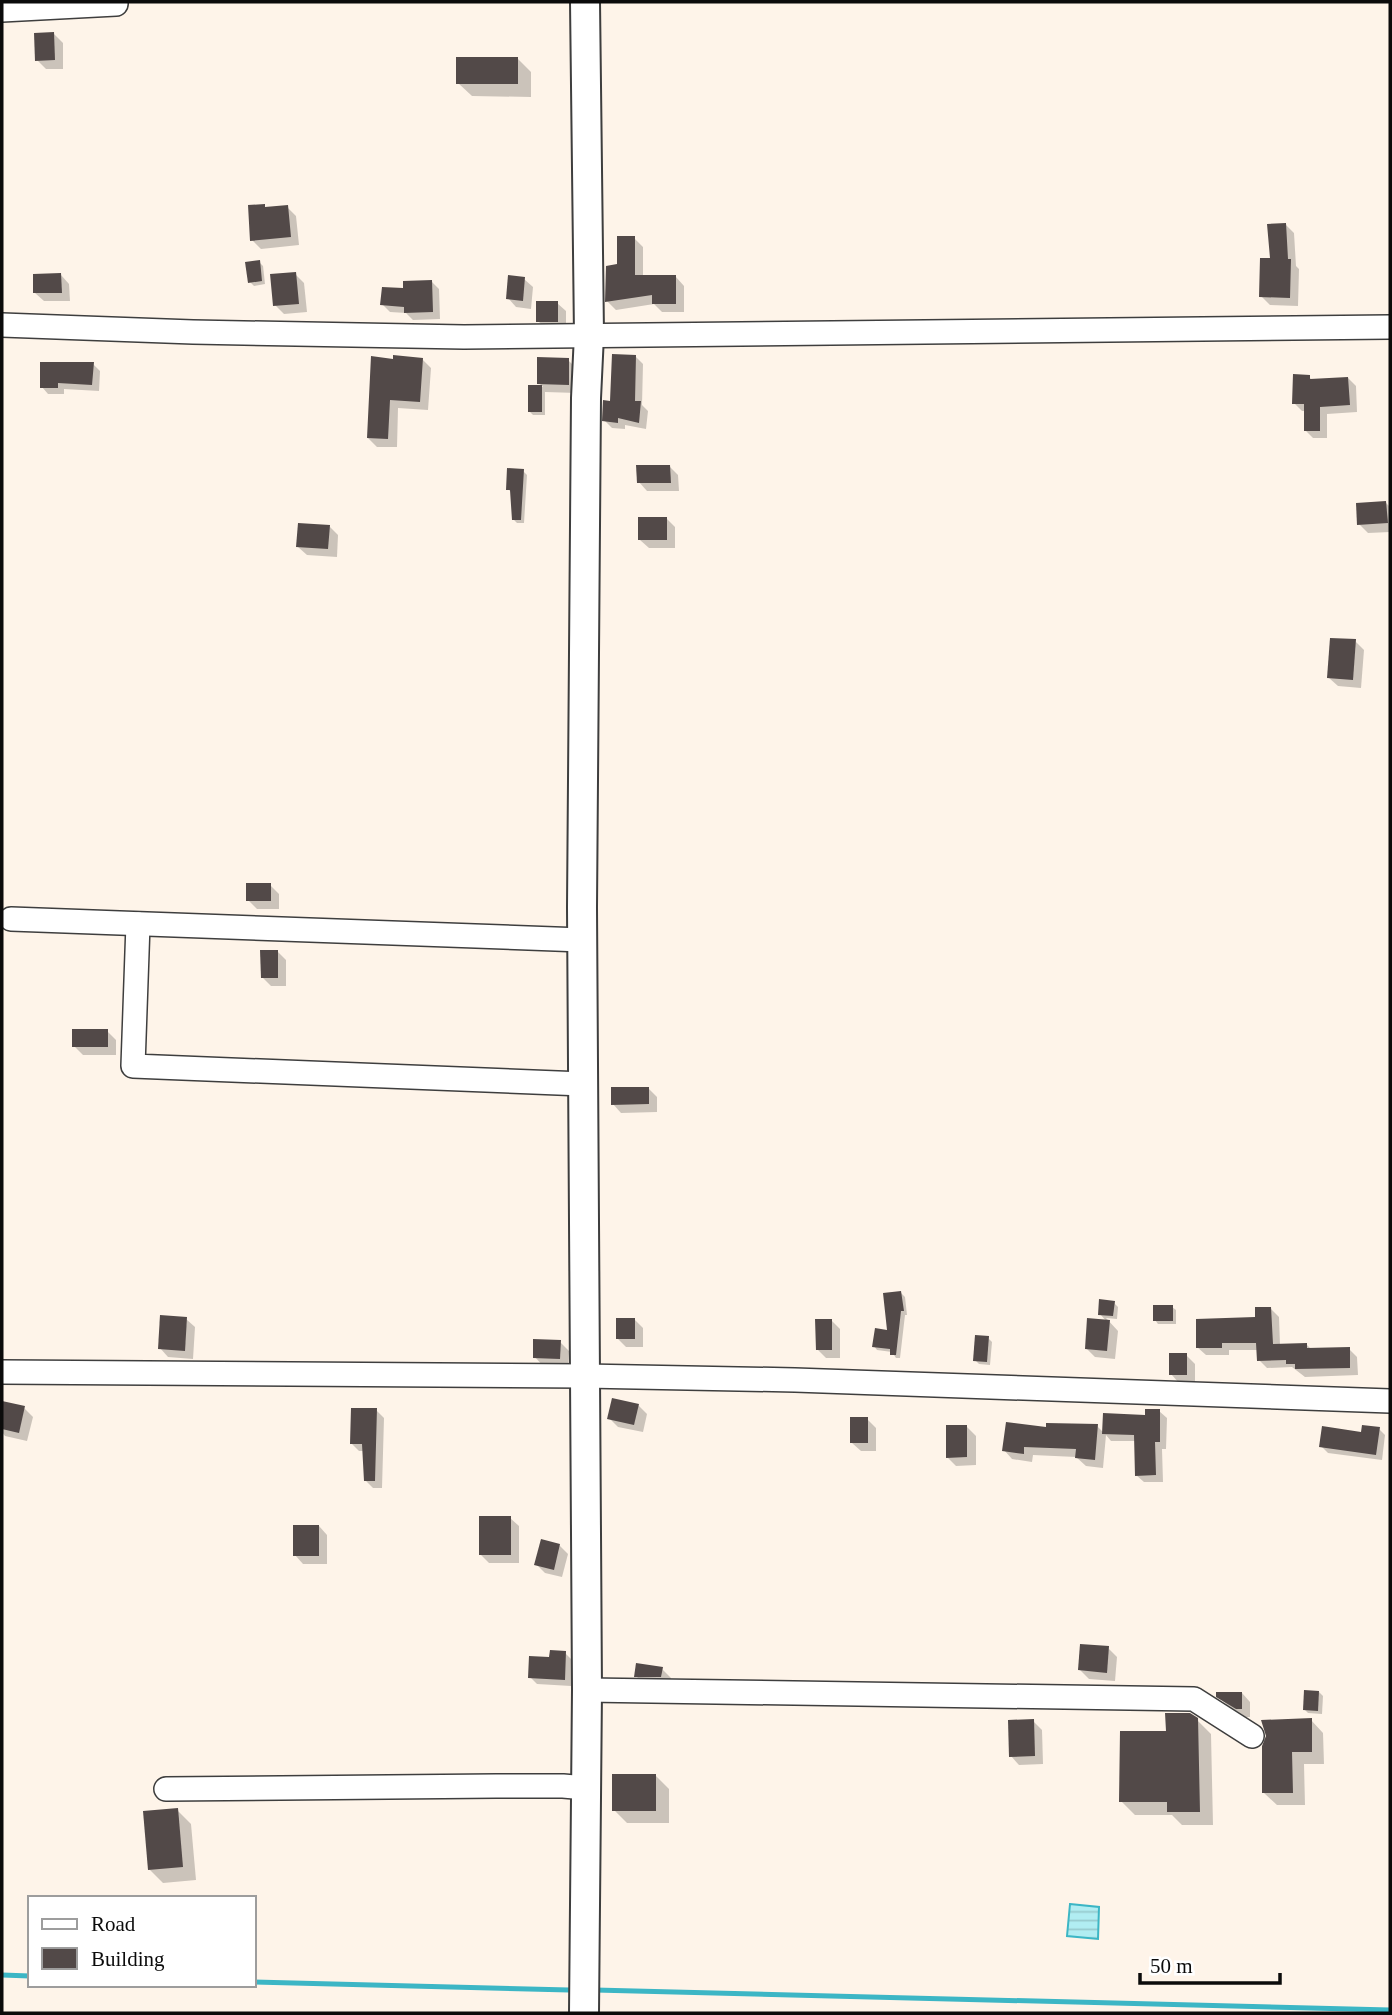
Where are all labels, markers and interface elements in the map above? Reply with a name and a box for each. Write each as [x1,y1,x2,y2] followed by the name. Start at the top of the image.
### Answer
[28,1896,256,1987] legend
[91,1912,136,1936] text: Road
[1140,1941,1280,1985] scale bar
[91,1947,165,1971] text: Building
[1150,1954,1193,1978] text: 50 m

